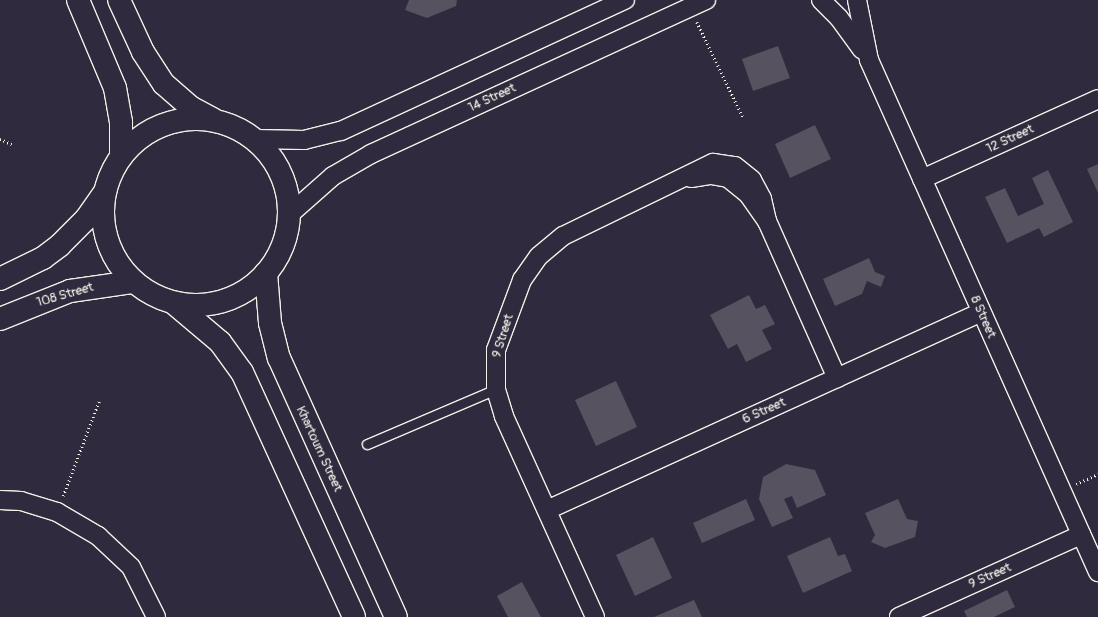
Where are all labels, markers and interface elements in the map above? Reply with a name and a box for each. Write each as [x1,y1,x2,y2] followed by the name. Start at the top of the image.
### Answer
[466,80,518,116] street label: 14 Street
[984,121,1036,157] street label: 12 Street
[35,279,95,311] street label: 108 Street
[967,293,999,341] street label: 8 Street
[489,312,517,360] street label: 9 Street
[740,395,788,427] street label: 6 Street
[292,404,346,494] street label: Khartoum Street
[966,560,1014,592] street label: 9 Street

